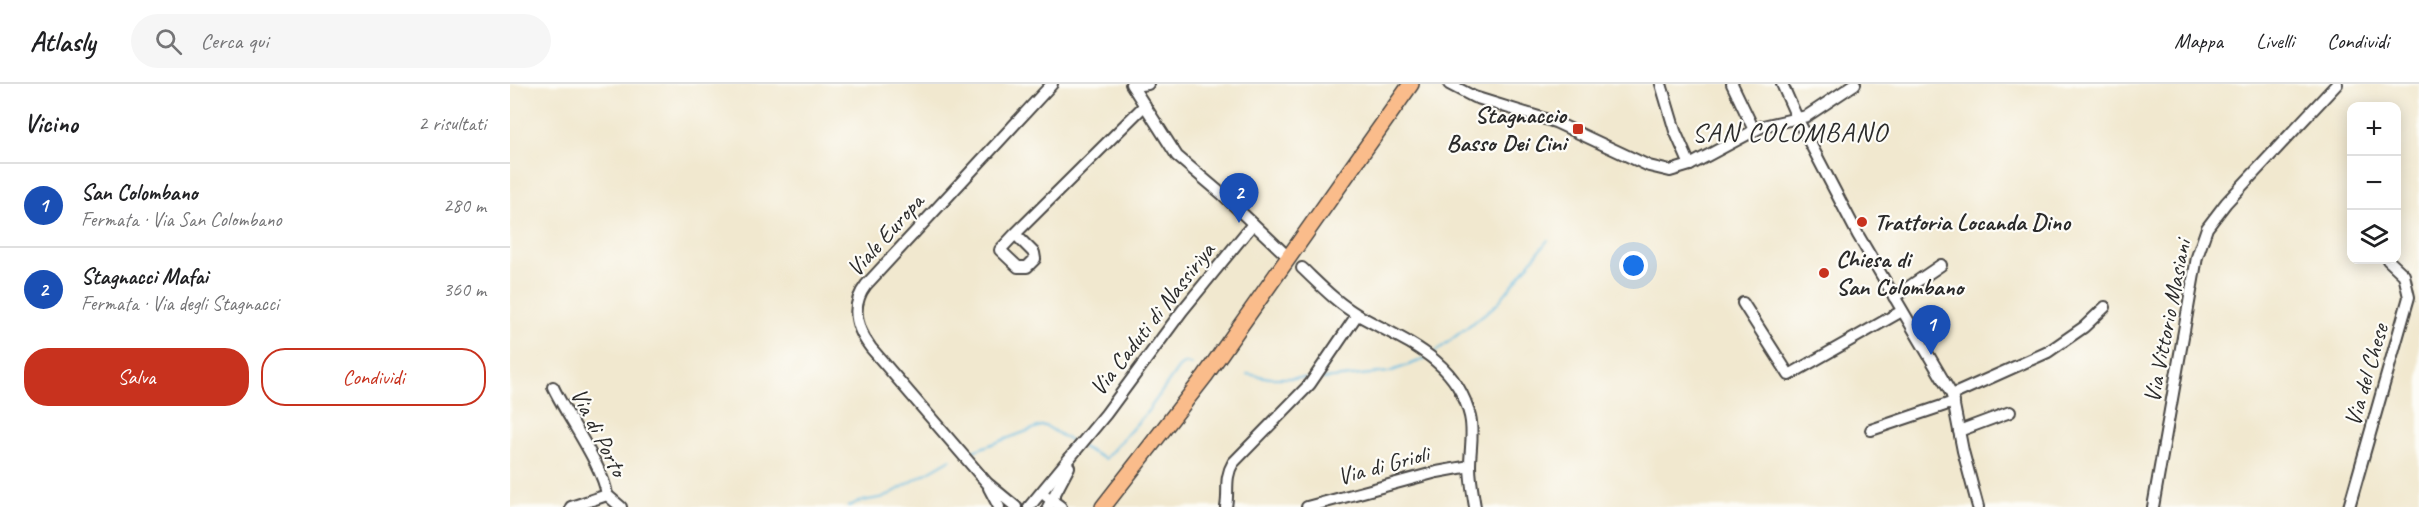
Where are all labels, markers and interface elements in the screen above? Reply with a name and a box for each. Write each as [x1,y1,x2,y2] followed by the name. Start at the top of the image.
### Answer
[131,14,551,68] search box
[30,24,95,59] text: Atlasly
[152,25,185,58] icon: search
[200,27,268,55] text: Cerca qui
[2174,28,2223,54] text: Mappa
[2256,28,2294,54] text: Livelli
[2327,28,2389,54] text: Condividi
[1447,100,1569,158] place label: Stagnaccio Basso Dei Cini
[2347,102,2401,264] map controls
[2347,102,2401,156] button: +
[24,107,78,140] text: Vicino
[418,111,486,136] text: 2 risultati
[1692,115,1889,149] district label: SAN COLOMBANO
[1571,122,1585,136] marker: Stagnaccio Basso Dei Cini
[2347,156,2401,210] button: −
[1220,174,1258,223] pin: 2
[81,179,198,207] text: San Colombano
[840,186,931,283] street label: Viale Europa
[39,193,48,218] text: 1
[443,193,486,218] text: 280 m
[81,207,281,232] text: Fermata · Via San Colombano
[1874,207,2072,237] place label: Trattoria Locanda Dino
[2347,210,2401,264] button: layers
[1855,215,1869,229] marker: Trattoria Locanda Dino
[1083,235,1222,402] street label: Via Caduti di Nassiriya
[2137,235,2198,405] street label: Via Vittorio Masiani
[1836,244,1965,302] place label: Chiesa di San Colombano
[1619,251,1648,280] your location
[81,263,208,291] text: Stagnacci Mafai
[1817,266,1831,280] marker: Chiesa di San Colombano
[39,277,48,302] text: 2
[443,277,486,302] text: 360 m
[81,291,279,316] text: Fermata · Via degli Stagnacci
[1912,306,1950,355] pin: 1
[2337,318,2395,430] street label: Via del Chese
[24,348,249,406] button: Salva
[261,348,486,406] button: Condividi
[564,383,635,484] street label: Via di Porto
[1334,438,1435,492] street label: Via di Grioli

